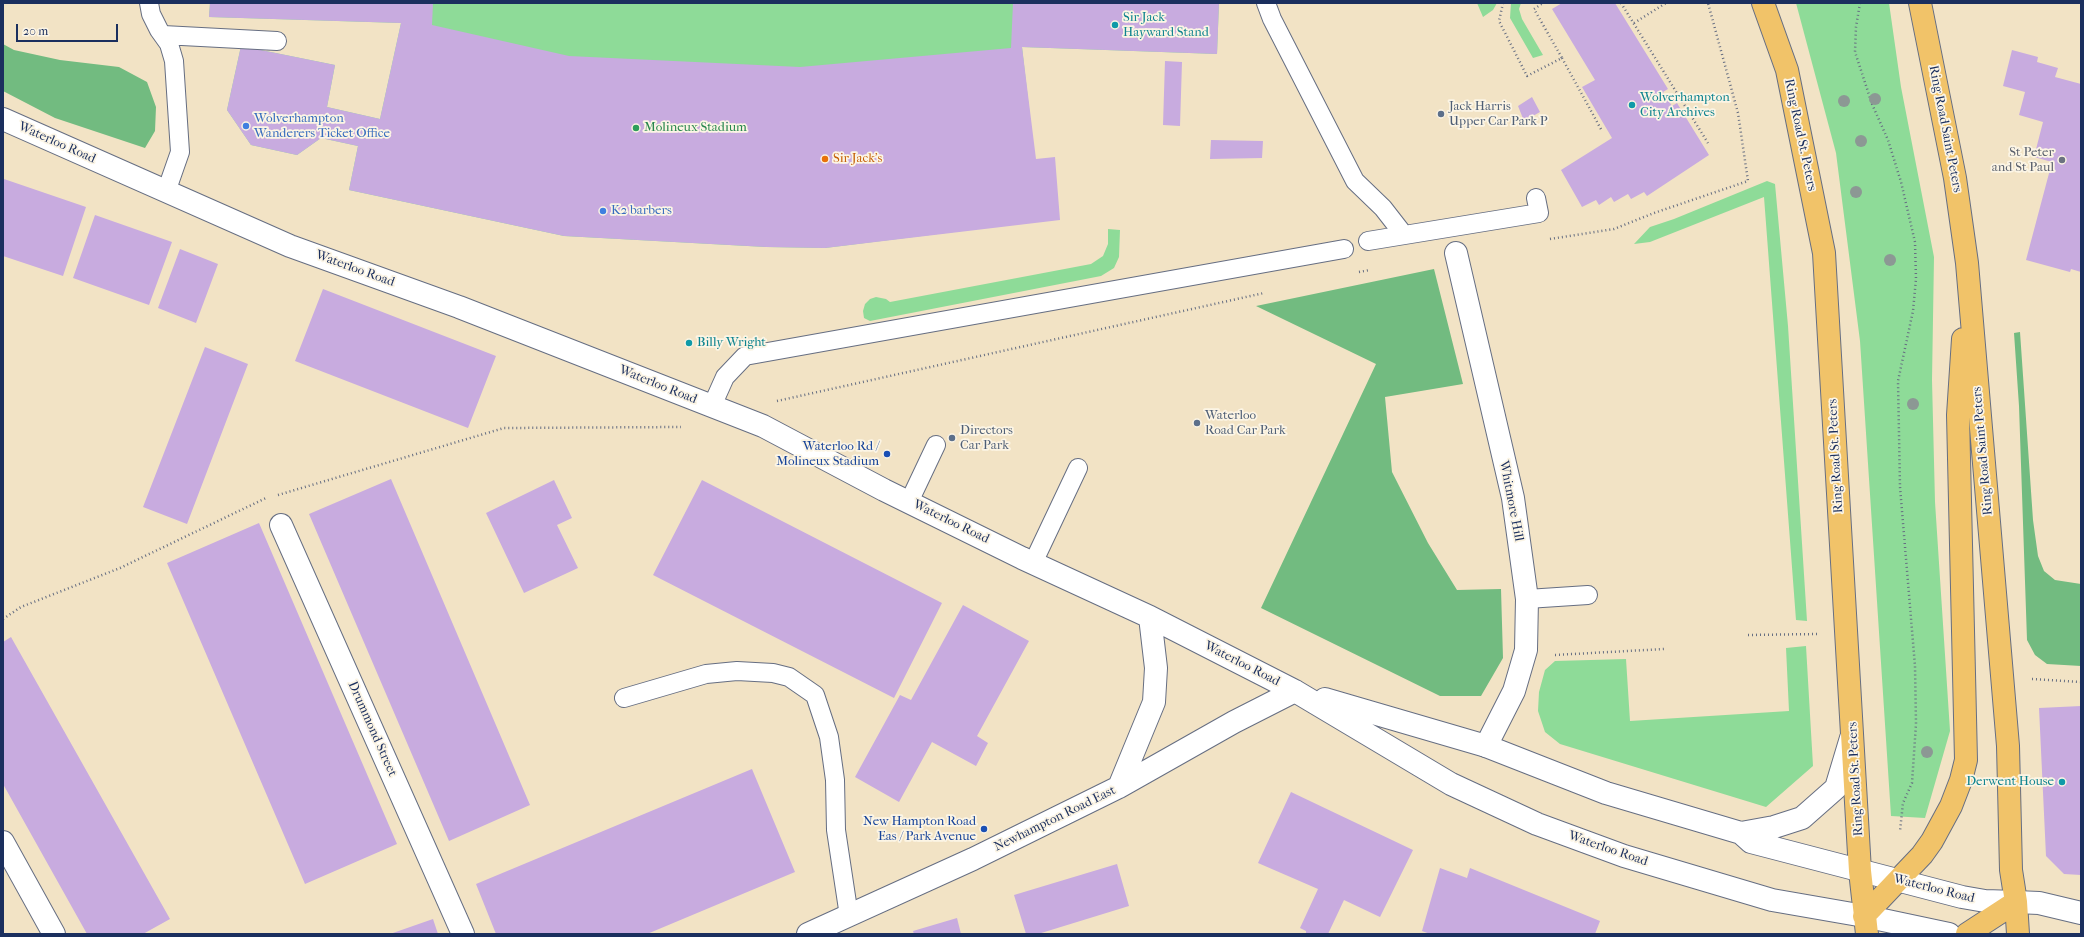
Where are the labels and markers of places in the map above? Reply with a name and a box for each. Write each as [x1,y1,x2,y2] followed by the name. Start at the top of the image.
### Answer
[1123,10,1209,41] place label: Sir Jack Hayward Stand
[1110,20,1120,30] marker: Sir Jack Hayward Stand
[1640,90,1730,121] place label: Wolverhampton City Archives
[1449,99,1548,130] place label: Jack Harris Upper Car Park P
[1627,100,1637,110] marker: Wolverhampton City Archives
[1436,109,1446,119] marker: Jack Harris Upper Car Park P
[254,111,390,142] place label: Wolverhampton Wanderers Ticket Office
[644,120,747,136] place label: Molineux Stadium
[241,121,251,131] marker: Wolverhampton Wanderers Ticket Office
[631,123,641,133] marker: Molineux Stadium
[1992,145,2054,176] place label: St Peter and St Paul
[833,151,882,167] place label: Sir Jack's
[820,154,830,164] marker: Sir Jack's
[2057,155,2067,165] marker: St Peter and St Paul
[611,203,672,219] place label: K2 barbers
[598,206,608,216] marker: K2 barbers
[697,335,766,351] place label: Billy Wright
[684,338,694,348] marker: Billy Wright
[1205,408,1286,439] place label: Waterloo Road Car Park
[1192,418,1202,428] marker: Waterloo Road Car Park
[960,423,1013,454] place label: Directors Car Park
[947,433,957,443] marker: Directors Car Park
[776,439,879,470] place label: Waterloo Rd / Molineux Stadium
[882,449,892,459] marker: Waterloo Rd / Molineux Stadium
[1966,774,2054,790] place label: Derwent House
[2057,777,2067,787] marker: Derwent House
[863,814,976,845] place label: New Hampton Road Eas / Park Avenue
[979,824,989,834] marker: New Hampton Road Eas / Park Avenue

